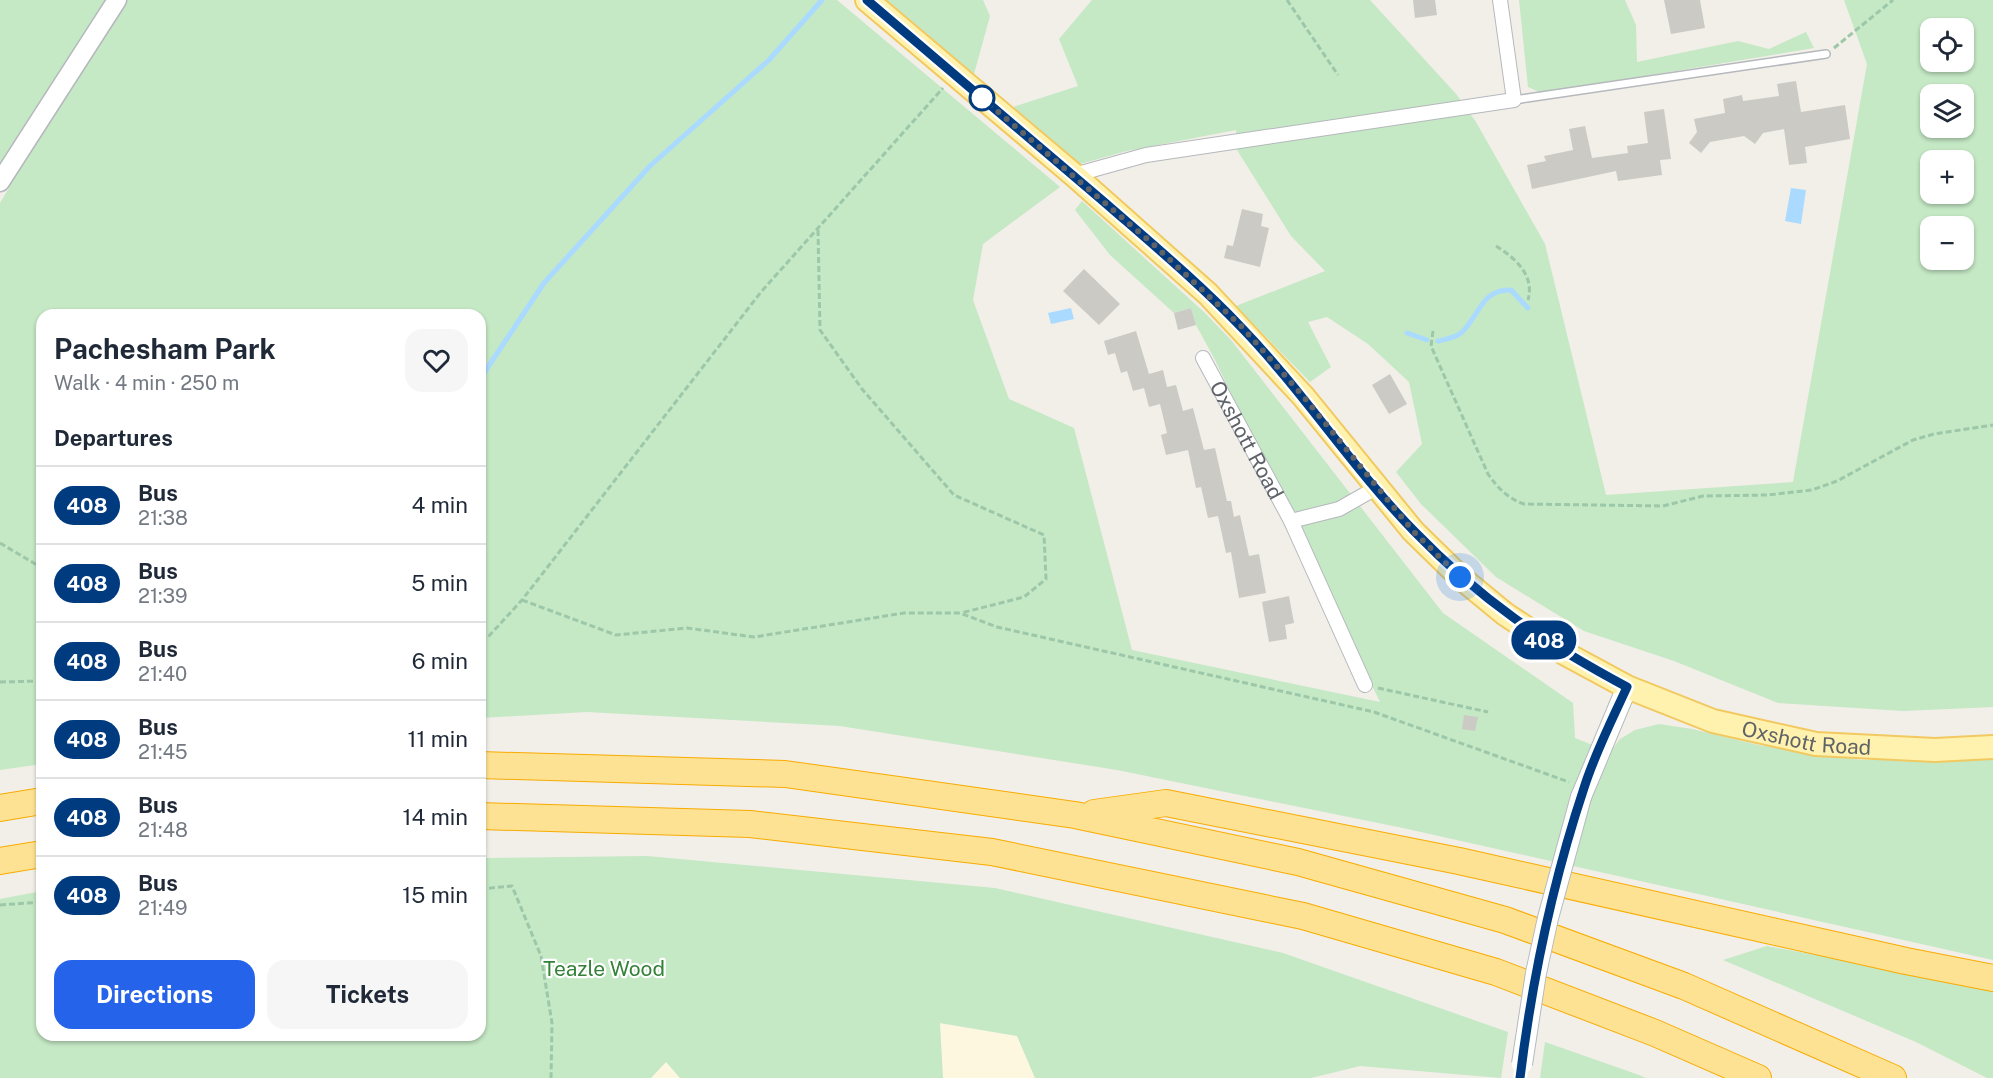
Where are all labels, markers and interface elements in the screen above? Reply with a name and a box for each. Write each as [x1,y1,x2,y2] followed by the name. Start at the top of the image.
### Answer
[1920,18,1974,270] map controls
[1920,18,1974,72] button: locate
[1920,84,1974,138] button: layers
[969,85,995,111] unlabelled marker
[1920,150,1974,204] button: +
[1920,216,1974,270] button: −
[405,329,468,392] button: heart
[54,332,276,365] text: Pachesham Park
[54,371,239,395] text: Walk · 4 min · 250 m
[1205,376,1289,503] street label: Oxshott Road
[54,425,173,451] text: Departures
[138,480,178,506] text: Bus
[412,492,468,518] text: 4 min
[66,493,108,518] text: 408
[138,506,188,530] text: 21:38
[138,558,178,584] text: Bus
[1445,562,1475,592] your location
[411,570,468,596] text: 5 min
[66,571,108,596] text: 408
[138,584,188,608] text: 21:39
[1510,620,1578,660] line badge: 408
[1523,628,1565,653] text: 408
[138,636,178,662] text: Bus
[412,648,468,674] text: 6 min
[66,649,108,674] text: 408
[138,662,187,686] text: 21:40
[138,714,178,740] text: Bus
[1739,715,1872,759] street label: Oxshott Road
[407,726,468,752] text: 11 min
[66,727,108,752] text: 408
[138,740,188,764] text: 21:45
[138,792,178,818] text: Bus
[403,804,468,830] text: 14 min
[66,805,108,830] text: 408
[138,818,188,842] text: 21:48
[138,870,178,896] text: Bus
[402,882,468,908] text: 15 min
[66,883,108,908] text: 408
[138,896,188,920] text: 21:49
[543,956,665,981] park label: Teazle Wood
[54,960,255,1029] button: Directions
[267,960,468,1029] button: Tickets

